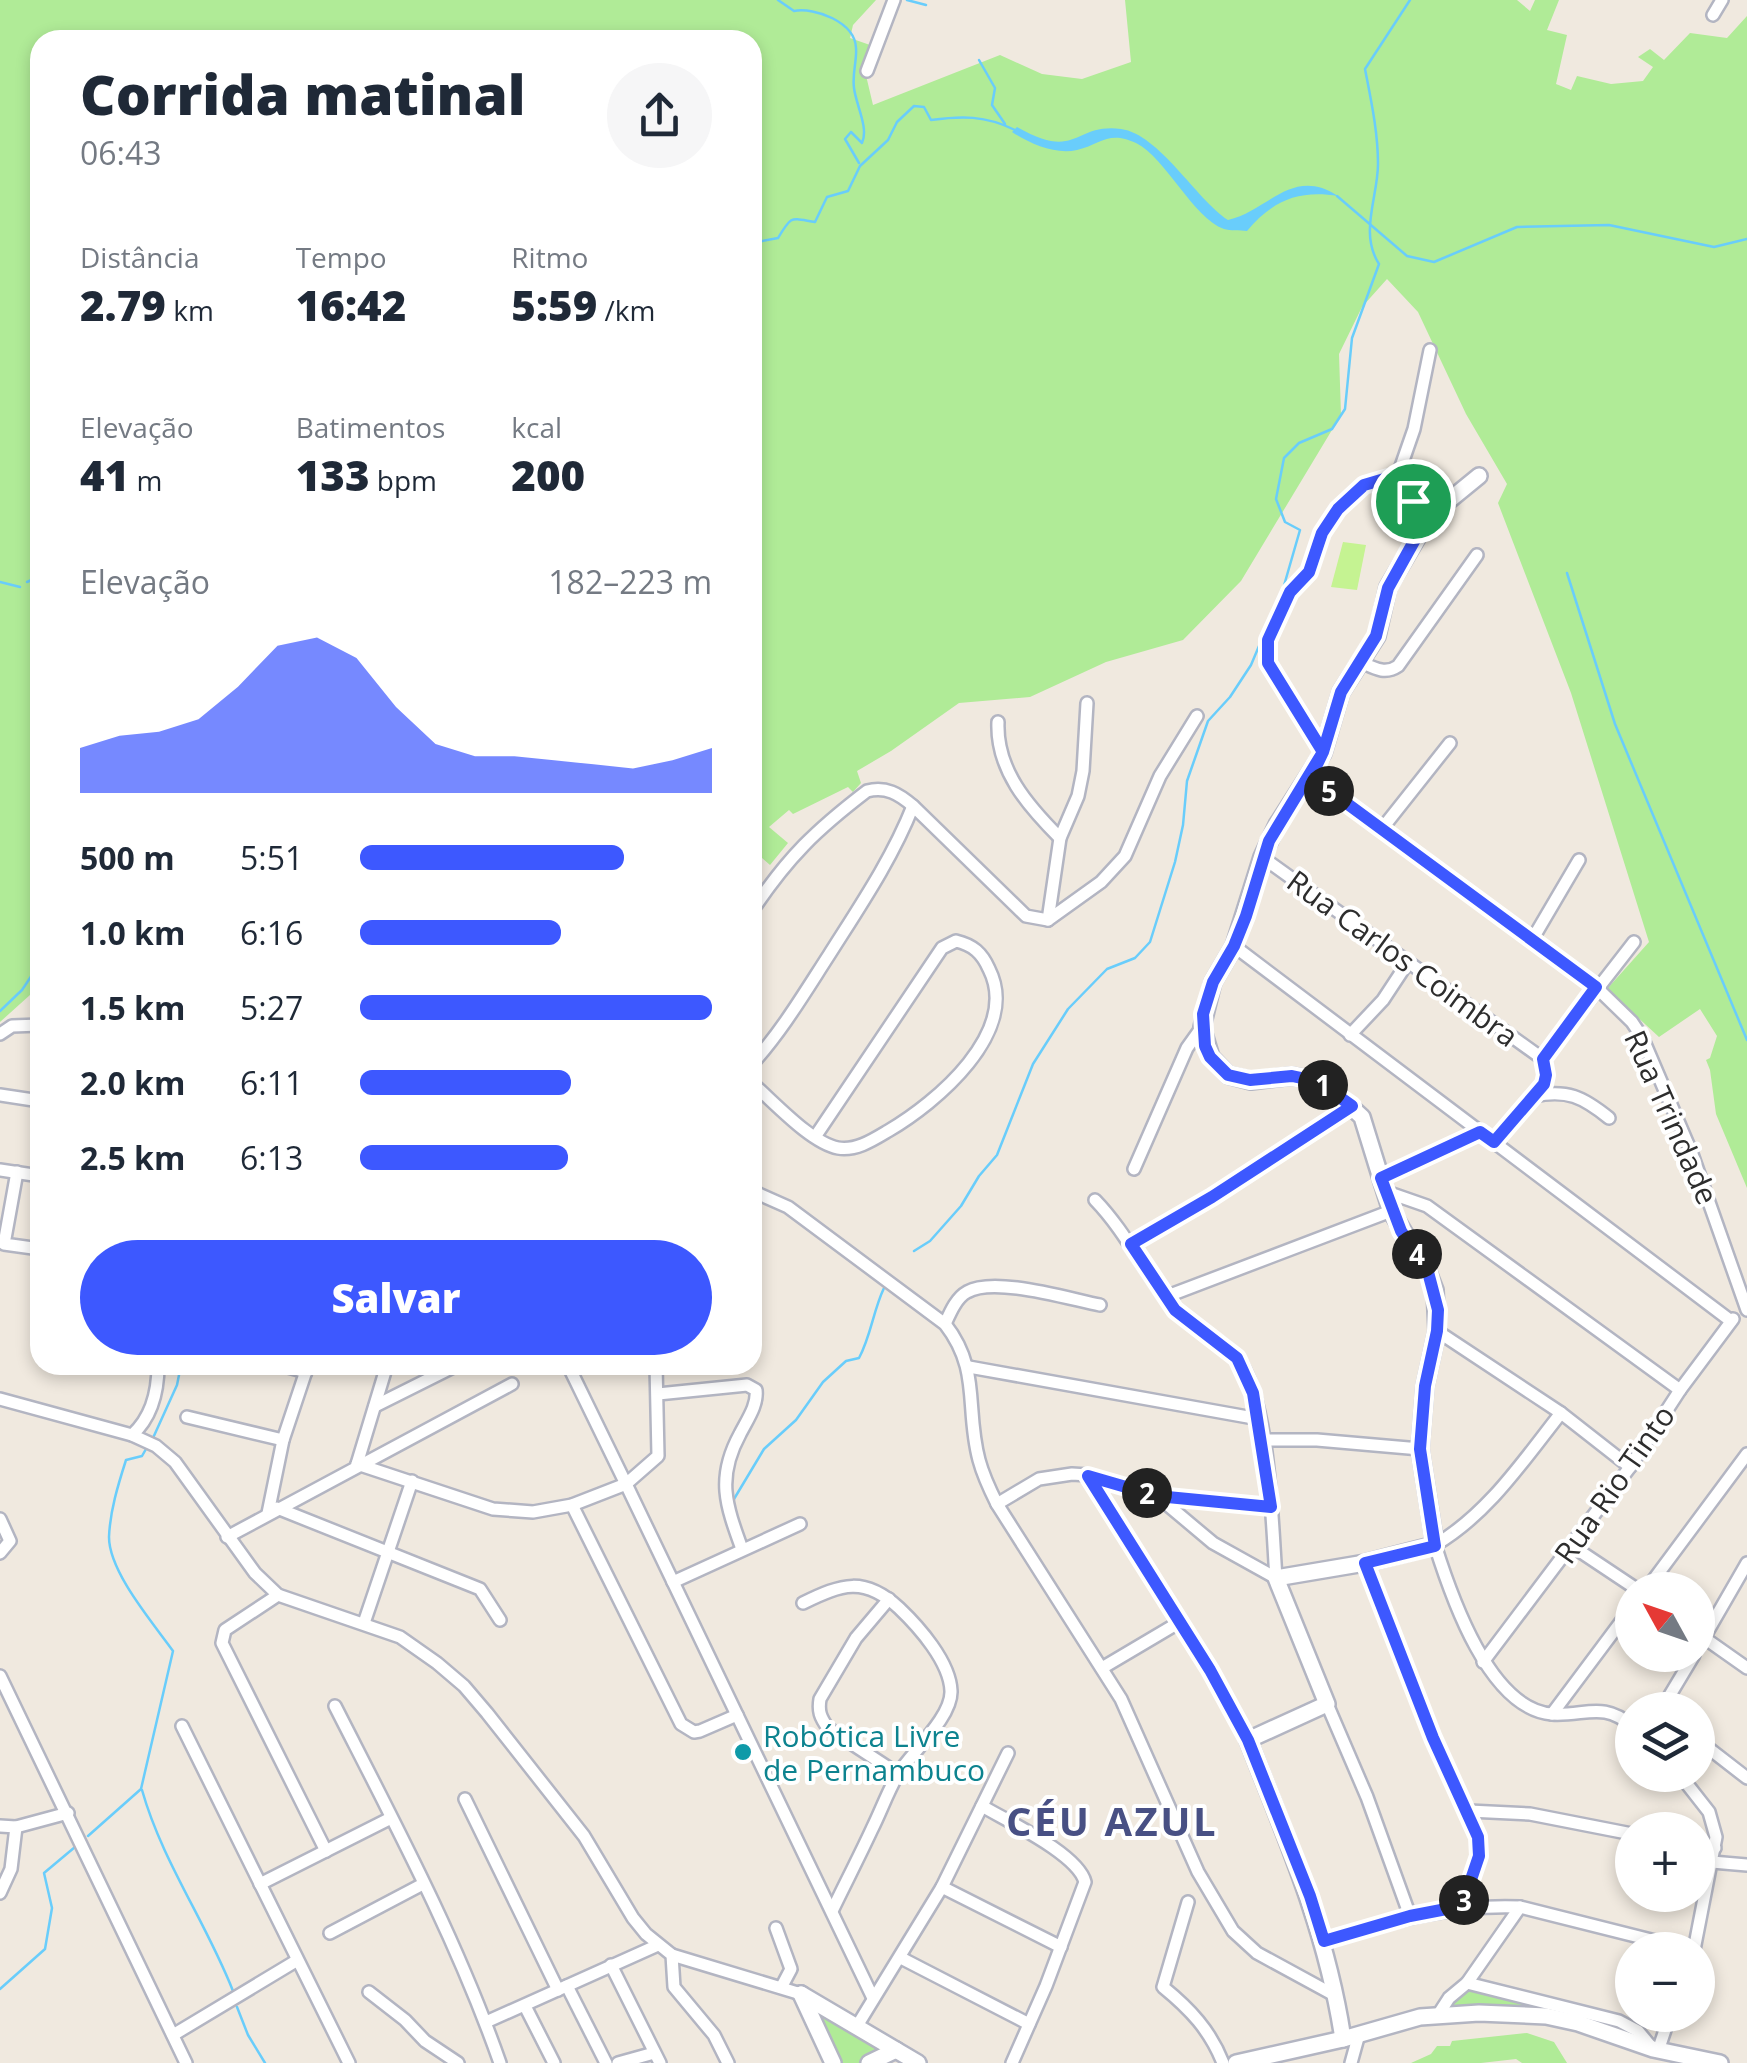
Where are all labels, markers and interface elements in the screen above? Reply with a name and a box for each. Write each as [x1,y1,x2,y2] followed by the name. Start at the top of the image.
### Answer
[80,56,526,131] text: Corrida matinal
[607,63,712,168] button: share
[80,131,162,174] text: 06:43
[80,238,199,276] text: Distância
[296,238,387,276] text: Tempo
[511,238,588,276] text: Ritmo
[80,276,166,333] text: 2.79
[296,276,406,333] text: 16:42
[511,276,597,333] text: 5:59
[166,291,214,329] text: km
[597,291,655,329] text: /km
[80,408,194,446] text: Elevação
[296,408,445,446] text: Batimentos
[511,408,562,446] text: kcal
[80,446,129,503] text: 41
[296,446,369,503] text: 133
[511,446,585,503] text: 200
[1371,459,1456,544] pin
[129,461,162,499] text: m
[369,461,437,499] text: bpm
[1386,474,1441,529] icon: arrive
[80,560,210,603] text: Elevação
[548,560,712,603] text: 182–223 m
[1304,766,1354,816] pin: 5
[1321,772,1337,810] text: 5
[80,836,175,879] text: 500 m
[240,836,303,879] text: 5:51
[1279,860,1527,1056] street label: Rua Carlos Coimbra
[80,911,185,954] text: 1.0 km
[240,911,303,954] text: 6:16
[80,986,185,1029] text: 1.5 km
[240,986,303,1029] text: 5:27
[1615,1024,1729,1210] street label: Rua Trindade
[1298,1060,1348,1110] pin: 1
[80,1061,185,1104] text: 2.0 km
[240,1061,303,1104] text: 6:11
[1315,1066,1331,1104] text: 1
[80,1136,185,1179] text: 2.5 km
[240,1136,303,1179] text: 6:13
[1392,1229,1442,1279] pin: 4
[1409,1235,1425,1273] text: 4
[80,1240,712,1355] button: Salvar
[1544,1397,1684,1571] street label: Rua Rio Tinto
[1122,1468,1172,1518] pin: 2
[1139,1474,1155,1512] text: 2
[1615,1572,1715,1672] north arrow
[1615,1572,1715,2032] map controls
[1615,1692,1715,1792] button: layers
[763,1715,985,1790] place label: Robótica Livre de Pernambuco
[732,1741,754,1763] marker: Robótica Livre de Pernambuco
[1006,1793,1218,1848] district label: CÉU AZUL
[1615,1812,1715,1912] button: +
[1439,1875,1489,1925] pin: 3
[1456,1881,1472,1919] text: 3
[1615,1932,1715,2032] button: −

